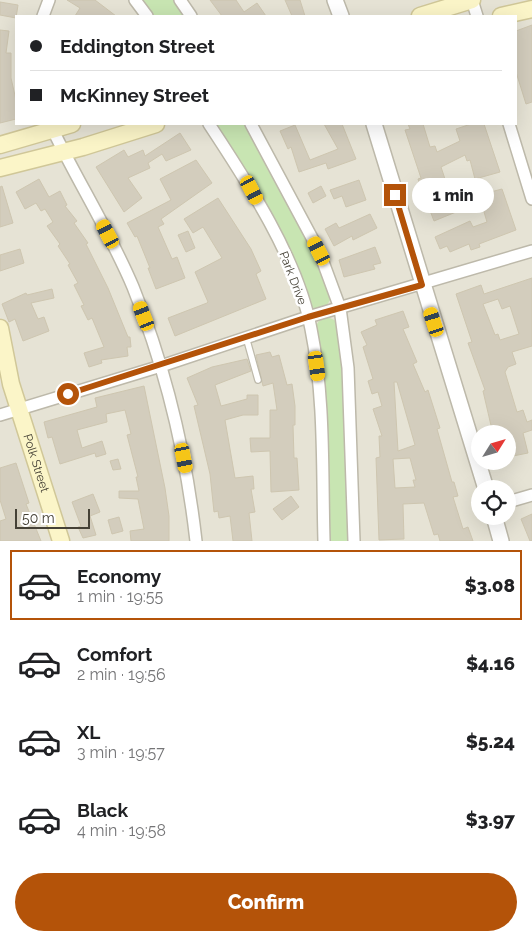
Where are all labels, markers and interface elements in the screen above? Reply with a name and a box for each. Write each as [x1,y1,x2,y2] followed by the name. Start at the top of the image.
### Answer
[60,35,215,57] text: Eddington Street
[60,84,209,106] text: McKinney Street
[238,173,265,207] car
[412,178,495,212] callout: 1 min
[384,184,406,206] route end
[432,186,474,205] text: 1 min
[94,217,121,251] car
[305,234,332,268] car
[276,249,310,307] street label: Park Drive
[131,299,156,333] car
[422,305,445,339] car
[307,350,326,382] car
[57,383,79,405] route start
[471,425,516,470] north arrow
[471,425,516,525] map controls
[20,432,52,494] street label: Polk Street
[173,442,194,474] car
[471,480,516,525] button: locate
[15,506,90,529] scale bar
[22,510,55,526] text: 50 m
[17,563,62,608] icon: car
[77,565,161,587] text: Economy
[464,574,515,596] text: $3.08
[77,587,163,606] text: 1 min · 19:55
[17,641,62,686] icon: car
[77,643,152,665] text: Comfort
[466,652,515,674] text: $4.16
[77,665,166,684] text: 2 min · 19:56
[17,719,62,764] icon: car
[77,721,100,743] text: XL
[466,730,515,752] text: $5.24
[77,743,165,762] text: 3 min · 19:57
[17,797,62,842] icon: car
[77,799,128,821] text: Black
[465,808,515,830] text: $3.97
[77,821,166,840] text: 4 min · 19:58
[15,873,517,931] button: Confirm

